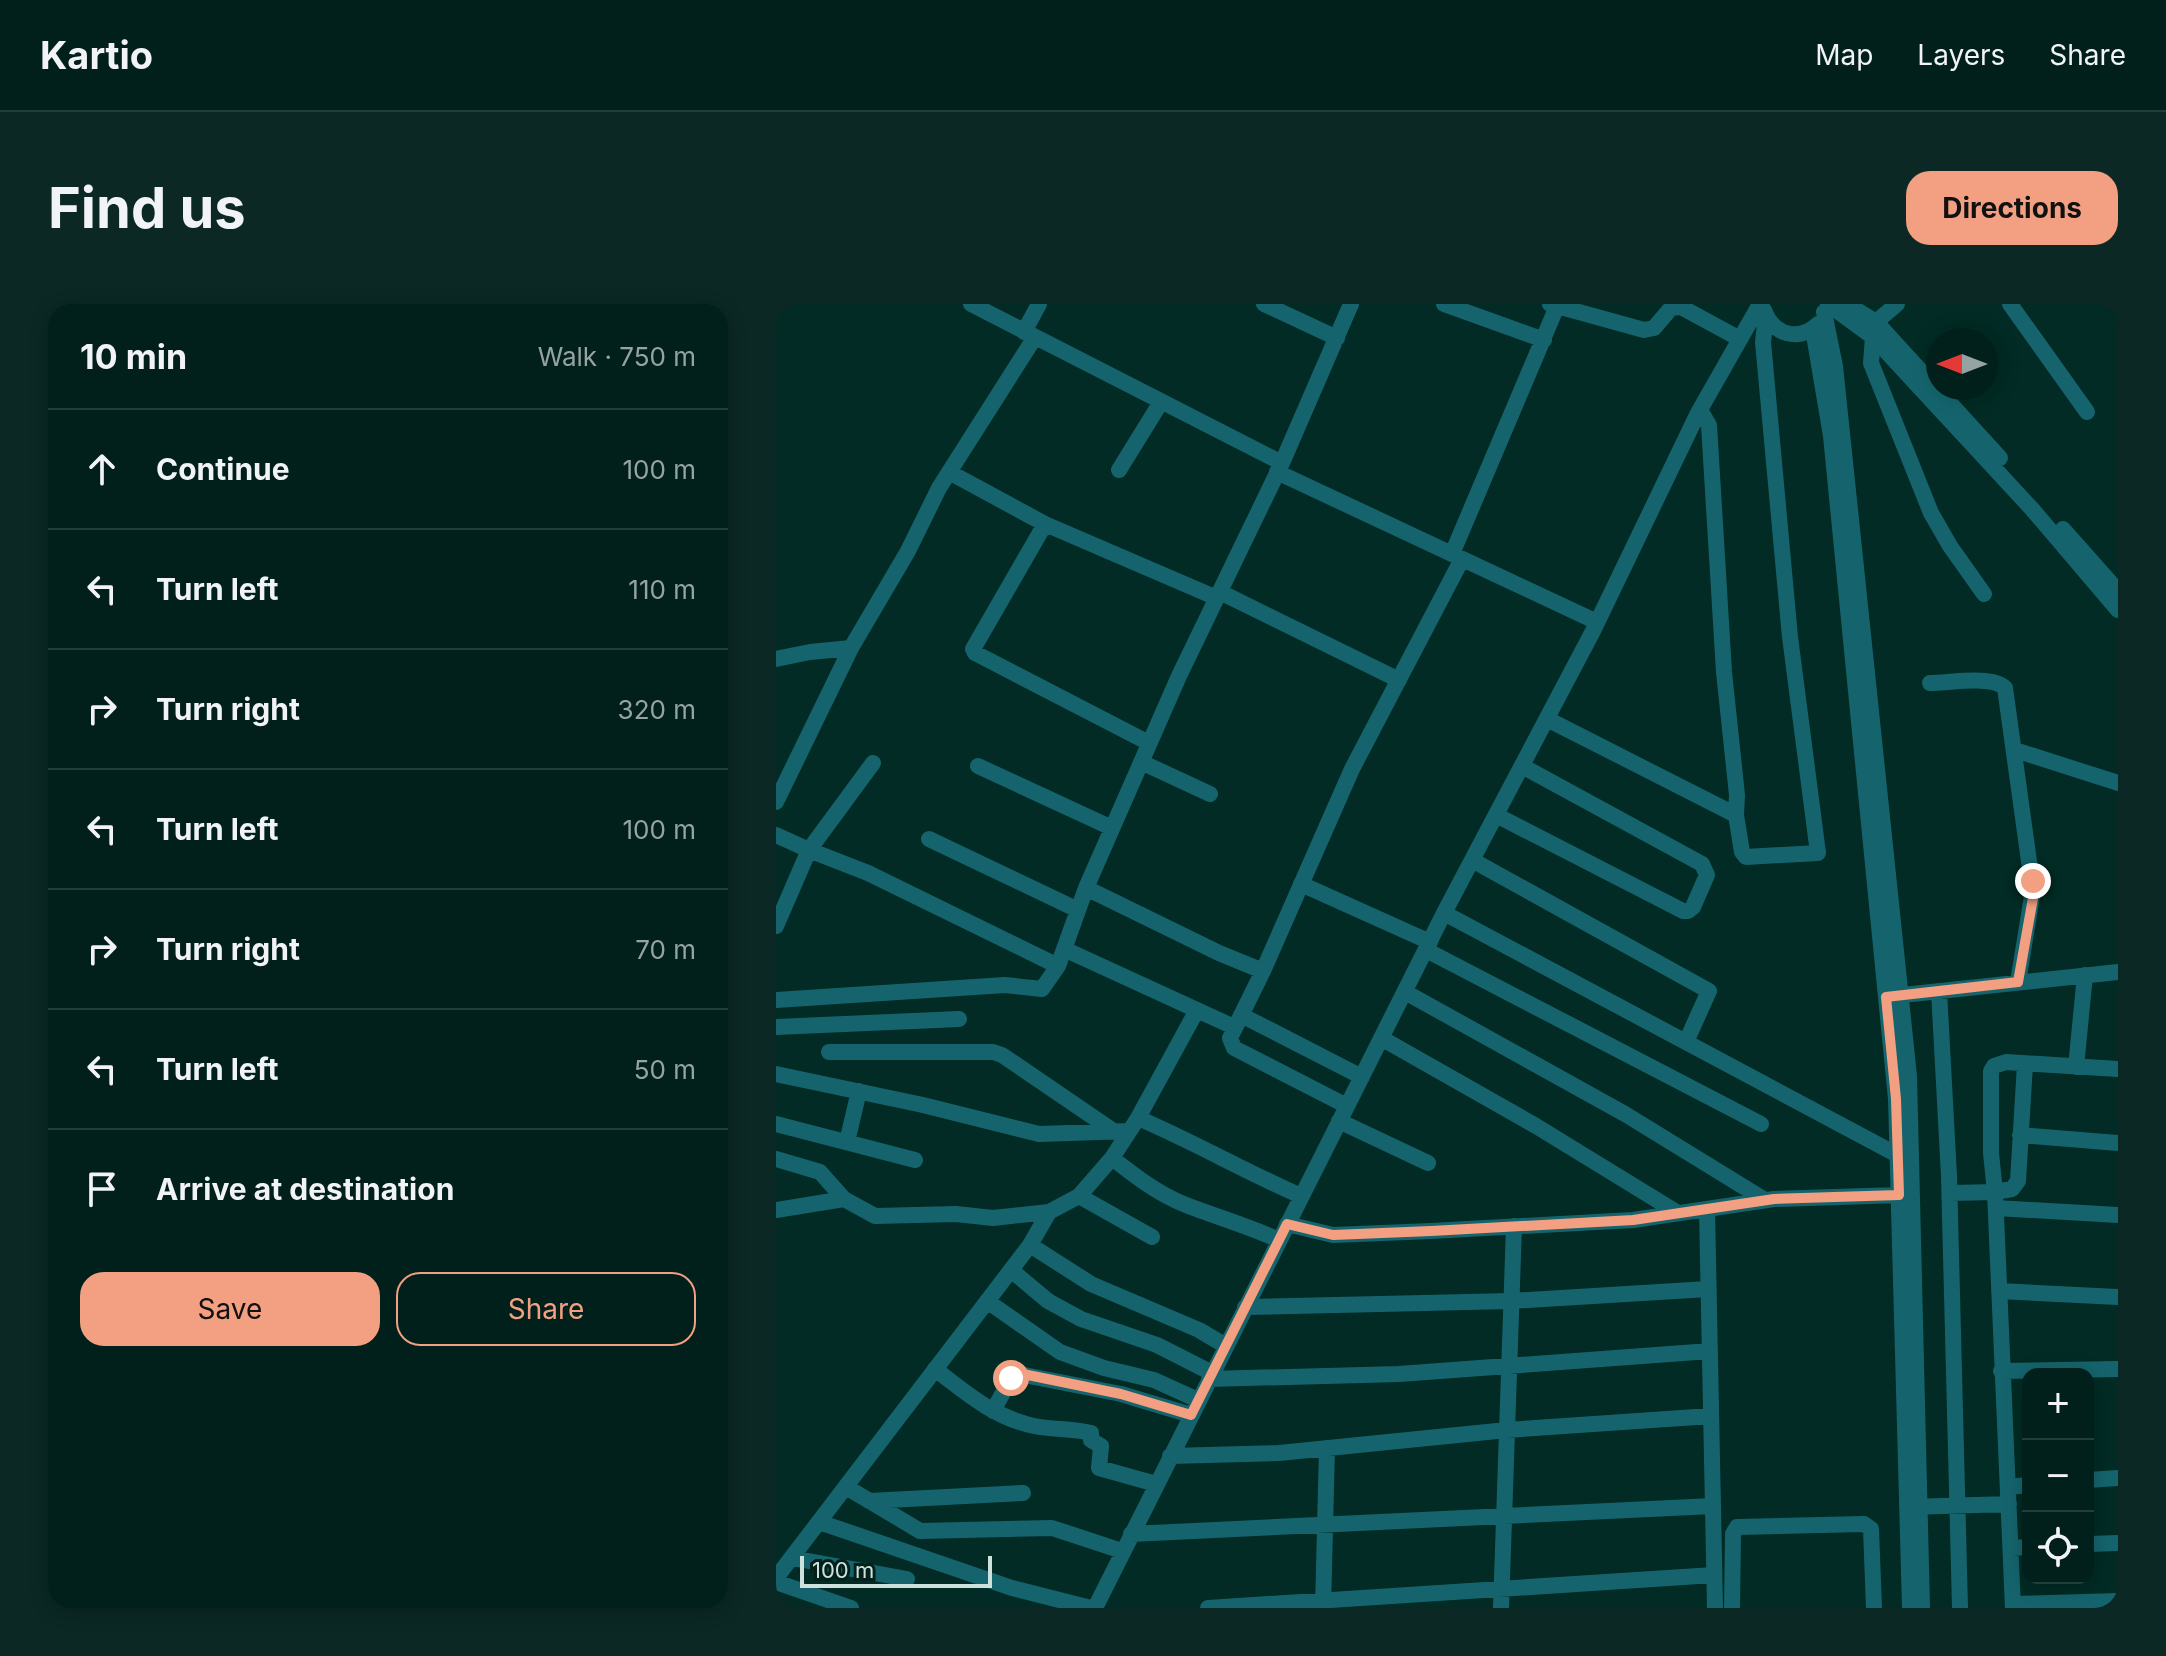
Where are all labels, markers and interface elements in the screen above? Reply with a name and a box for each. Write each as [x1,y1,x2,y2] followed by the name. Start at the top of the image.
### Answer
[40,32,153,78] text: Kartio
[1815,38,1873,72] text: Map
[1917,38,2005,72] text: Layers
[2049,38,2126,72] text: Share
[1906,171,2118,245] button: Directions
[48,174,246,242] text: Find us
[1926,328,1998,400] north arrow
[80,336,187,377] text: 10 min
[538,341,696,372] text: Walk · 750 m
[80,447,124,491] icon: ahead
[156,451,290,487] text: Continue
[623,454,696,485] text: 100 m
[80,567,124,611] icon: left
[156,571,278,607] text: Turn left
[628,574,696,605] text: 110 m
[80,687,124,731] icon: right
[156,691,300,727] text: Turn right
[618,694,696,725] text: 320 m
[80,807,124,851] icon: left
[156,811,278,847] text: Turn left
[623,814,696,845] text: 100 m
[2015,863,2051,899] route end
[80,927,124,971] icon: right
[156,931,300,967] text: Turn right
[635,934,696,965] text: 70 m
[80,1047,124,1091] icon: left
[156,1051,278,1087] text: Turn left
[634,1054,696,1085] text: 50 m
[80,1167,124,1211] icon: arrive
[156,1171,454,1207] text: Arrive at destination
[80,1272,380,1346] button: Save
[396,1272,696,1346] button: Share
[993,1360,1029,1396] route start
[2022,1368,2094,1584] map controls
[2022,1368,2094,1440] button: +
[2022,1440,2094,1512] button: −
[2022,1512,2094,1584] button: locate
[800,1552,992,1588] scale bar
[812,1557,874,1583] text: 100 m

